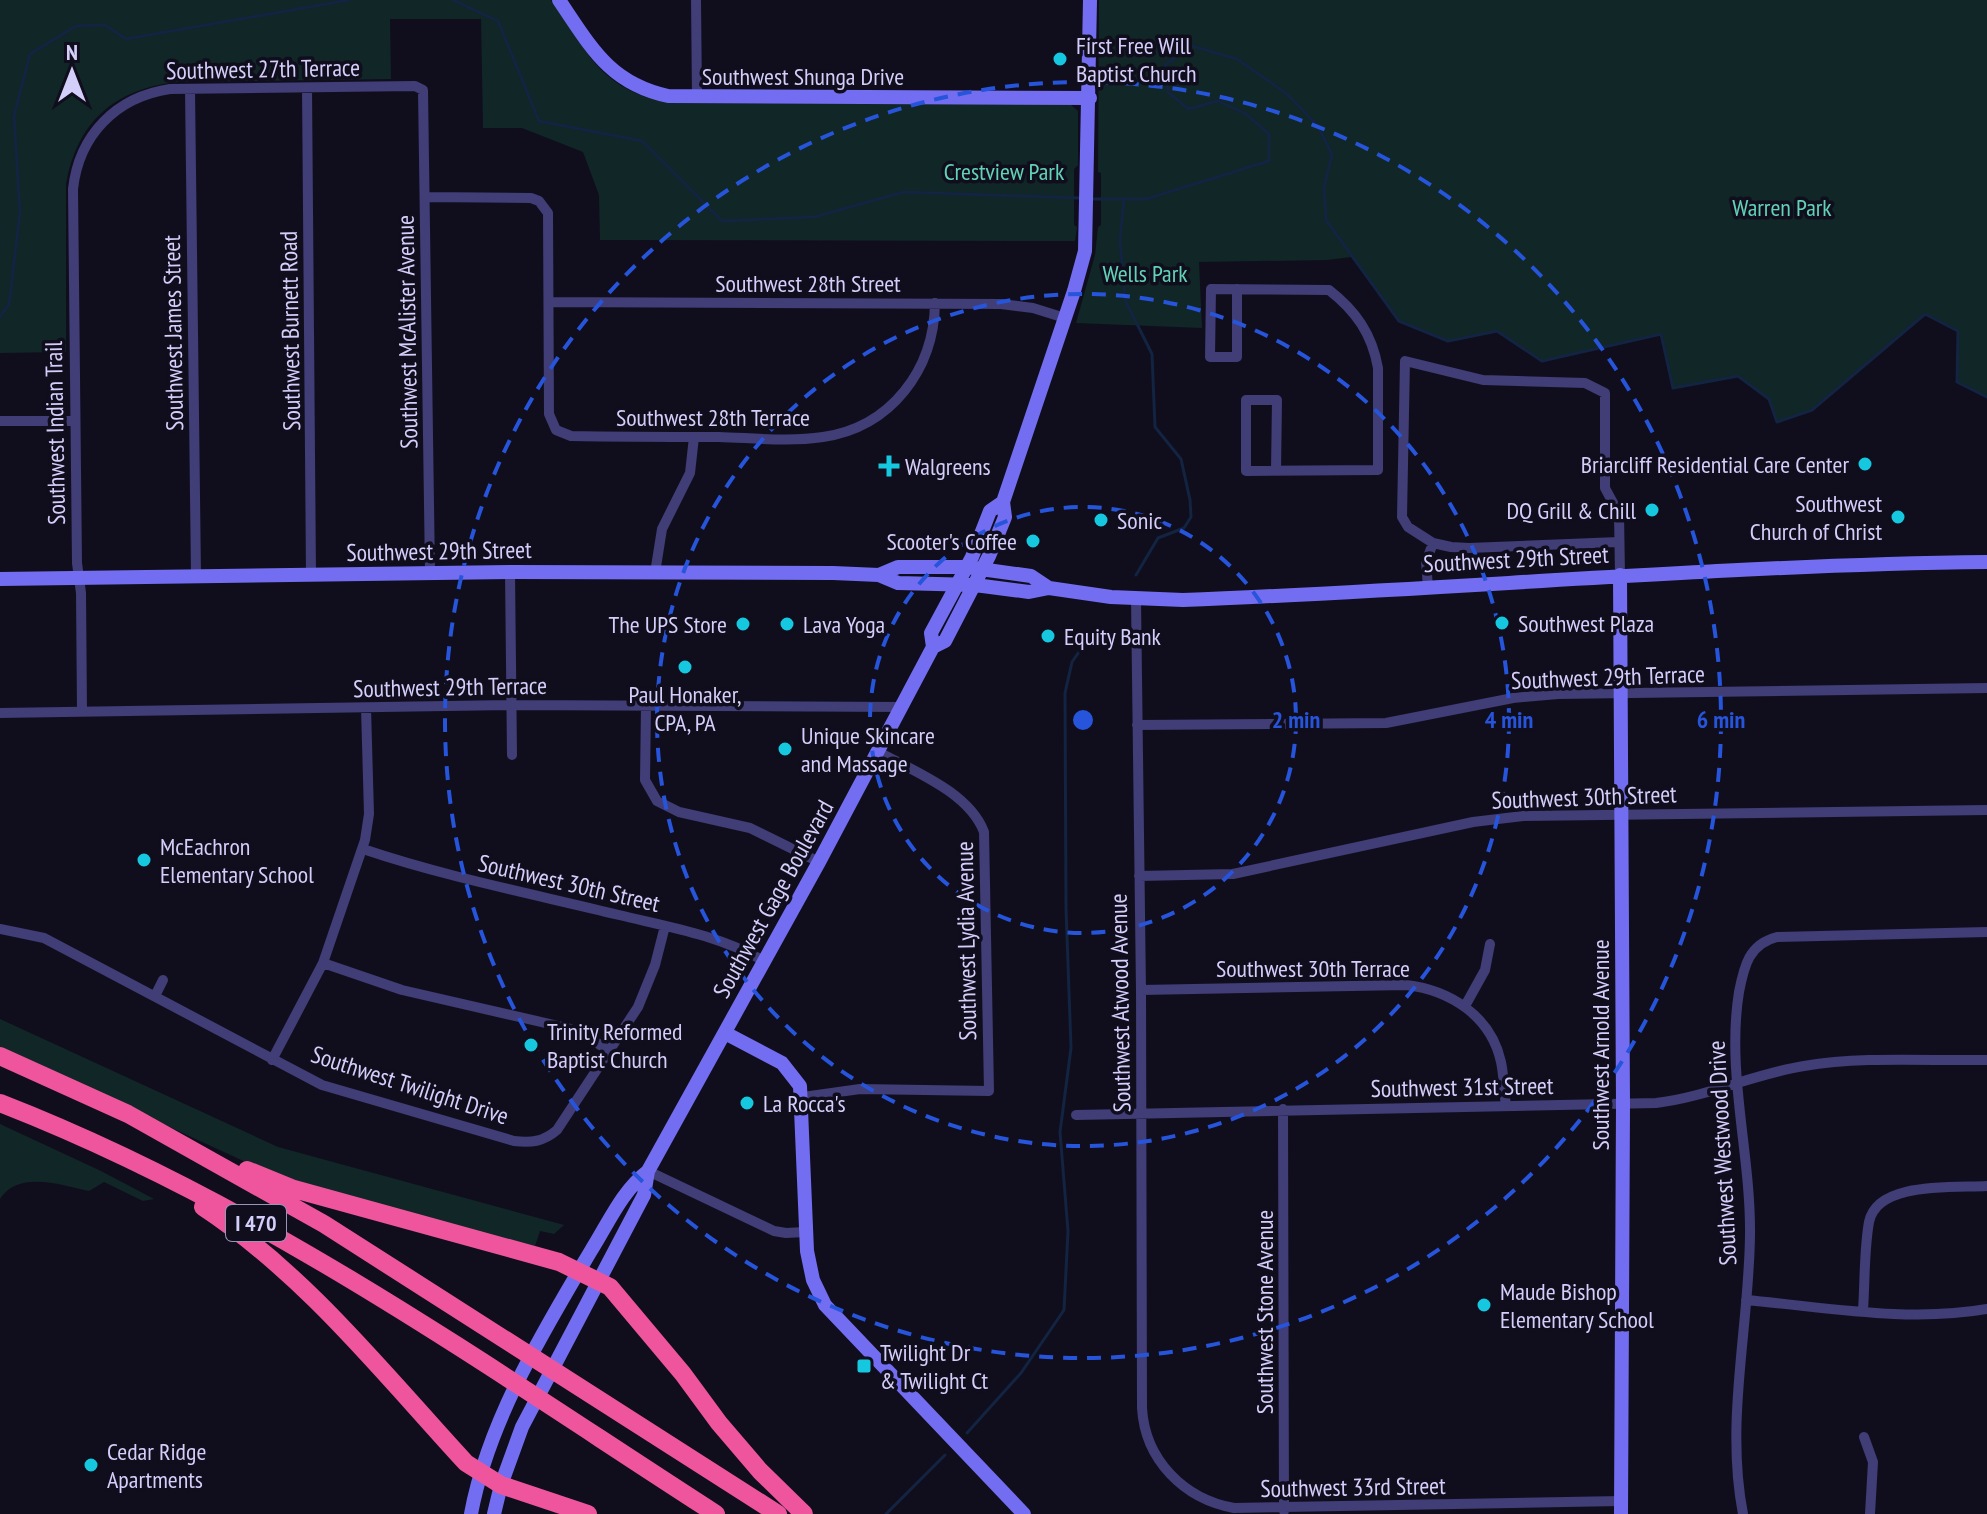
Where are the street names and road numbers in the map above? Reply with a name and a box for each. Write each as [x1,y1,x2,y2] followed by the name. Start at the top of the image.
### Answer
[166,52,360,86] street label: Southwest 27th Terrace
[702,61,904,92] street label: Southwest Shunga Drive
[389,215,425,449] street label: Southwest McAlister Avenue
[273,231,307,431] street label: Southwest Burnett Road
[156,235,190,431] street label: Southwest James Street
[715,268,901,299] street label: Southwest 28th Street
[38,340,72,525] street label: Southwest Indian Trail
[616,402,810,433] street label: Southwest 28th Terrace
[346,534,532,568] street label: Southwest 29th Street
[1423,539,1610,579] street label: Southwest 29th Street
[1510,658,1706,696] street label: Southwest 29th Terrace
[353,670,547,704] street label: Southwest 29th Terrace
[1491,778,1678,816] street label: Southwest 30th Street
[706,795,840,1003] street label: Southwest Gage Boulevard
[949,841,983,1041] street label: Southwest Lydia Avenue
[475,847,663,919] street label: Southwest 30th Street
[1103,893,1137,1113] street label: Southwest Atwood Avenue
[1585,939,1616,1151] street label: Southwest Arnold Avenue
[1216,953,1410,984] street label: Southwest 30th Terrace
[307,1038,513,1132] street label: Southwest Twilight Drive
[1701,1040,1743,1266] street label: Southwest Westwood Drive
[1370,1070,1554,1104] street label: Southwest 31st Street
[226,1205,286,1241] road number: I 470
[1249,1210,1280,1414] street label: Southwest Stone Avenue
[1260,1470,1446,1504] street label: Southwest 33rd Street

